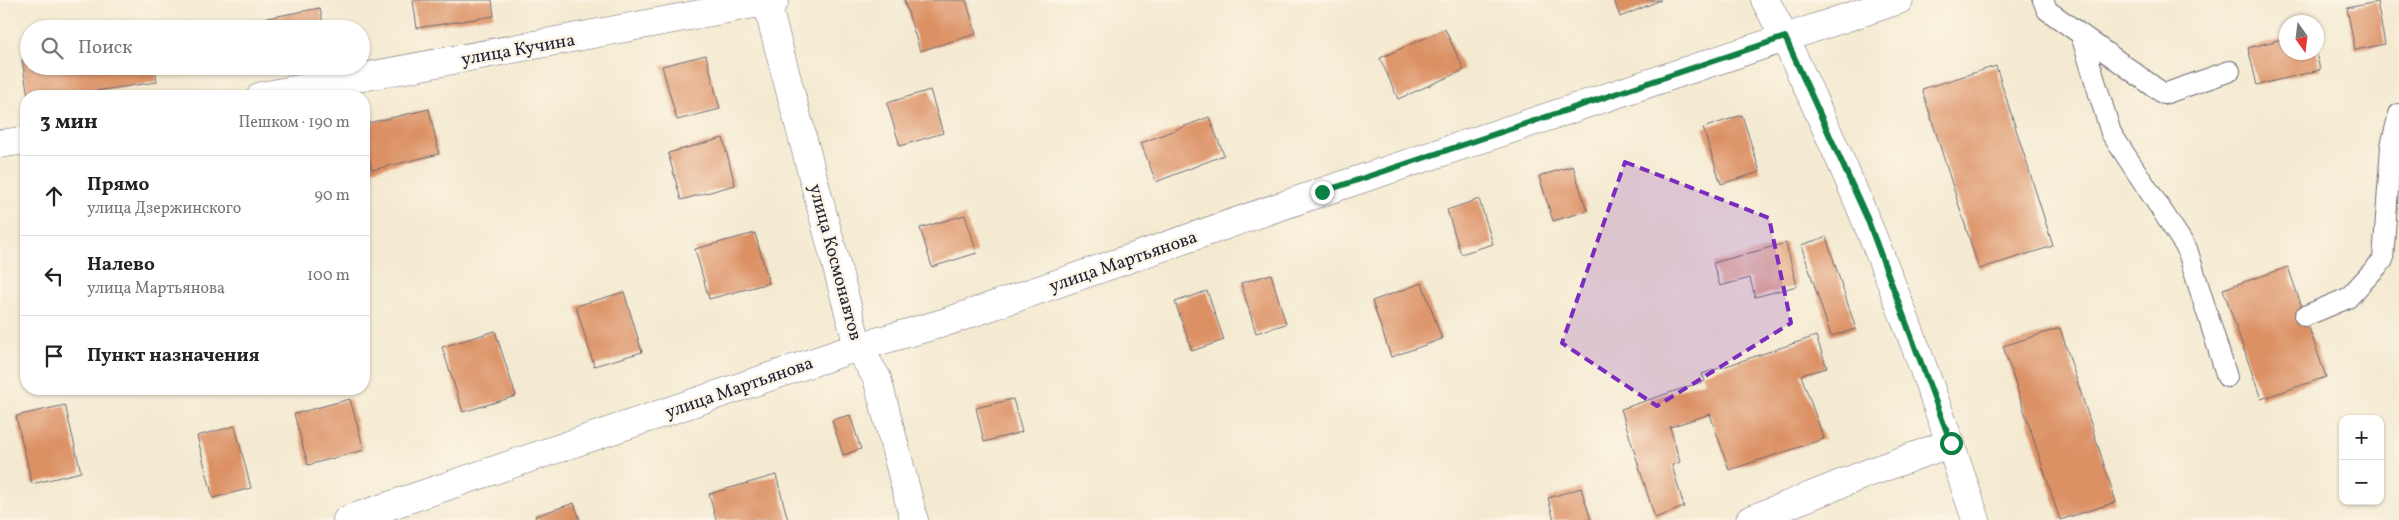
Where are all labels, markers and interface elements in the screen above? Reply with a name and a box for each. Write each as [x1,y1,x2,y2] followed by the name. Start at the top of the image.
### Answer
[2279,15,2324,60] north arrow
[20,20,370,75] search box
[459,28,577,73] street label: улица Кучина
[38,34,66,62] icon: search
[78,35,132,61] text: Поиск
[40,108,98,137] text: 3 мин
[238,112,350,134] text: Пешком · 190 m
[87,172,149,198] text: Прямо
[802,181,867,343] street label: улица Космонавтов
[1311,181,1334,204] route end
[40,182,68,210] icon: ahead
[314,185,350,207] text: 90 m
[87,198,241,220] text: улица Дзержинского
[1046,225,1201,300] street label: улица Мартьянова
[87,252,155,278] text: Налево
[40,262,68,290] icon: left
[307,265,350,287] text: 100 m
[87,278,225,300] text: улица Мартьянова
[40,342,68,370] icon: arrive
[87,343,260,369] text: Пункт назначения
[662,351,817,426] street label: улица Мартьянова
[2339,415,2384,505] map controls
[2339,415,2384,460] button: +
[1940,432,1963,455] route start
[2339,460,2384,505] button: −

